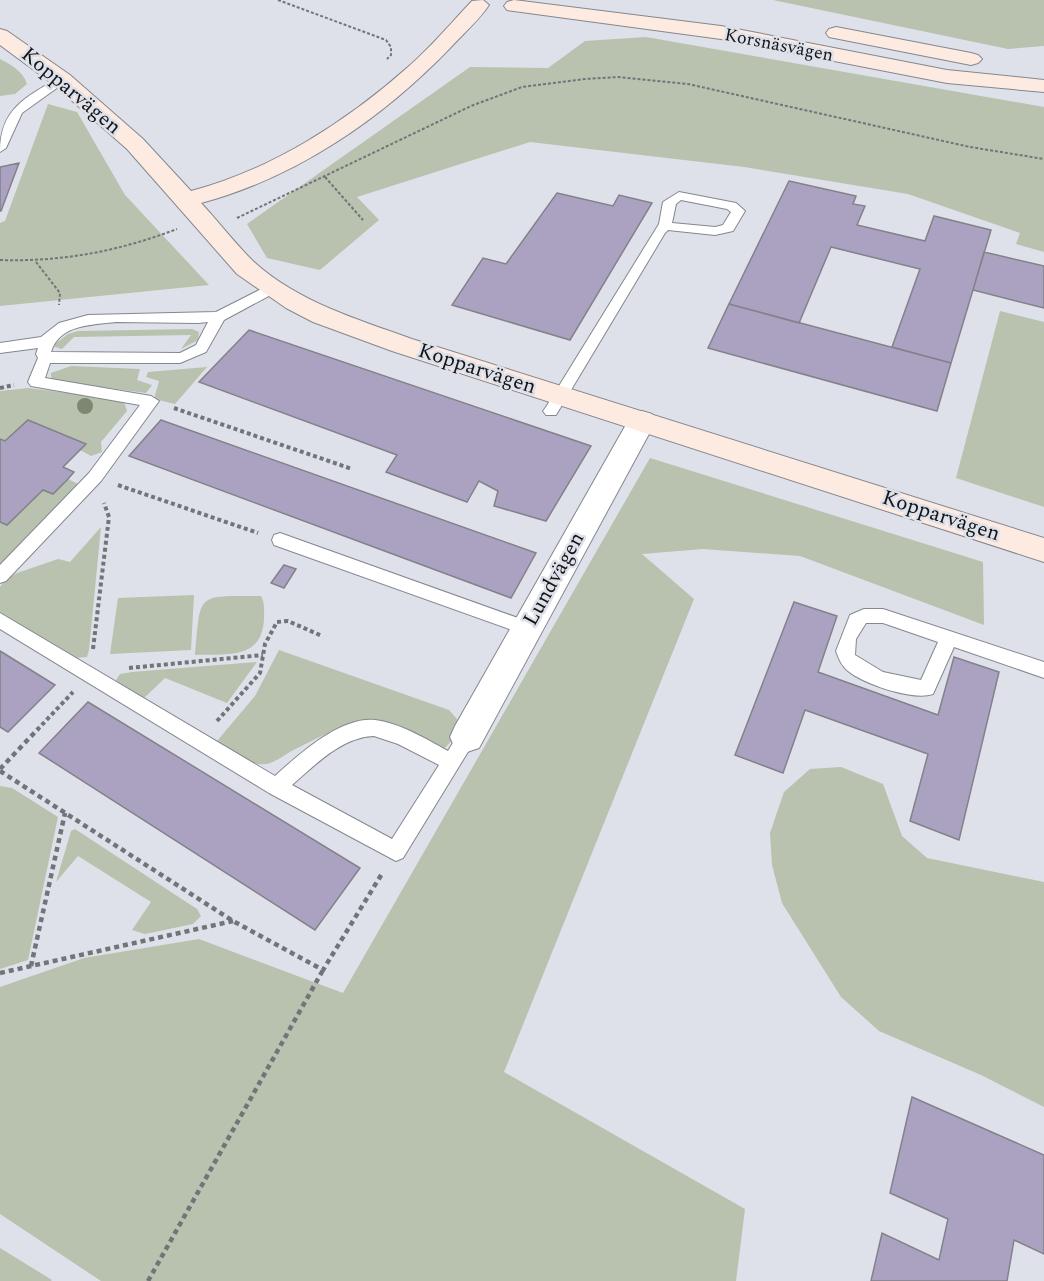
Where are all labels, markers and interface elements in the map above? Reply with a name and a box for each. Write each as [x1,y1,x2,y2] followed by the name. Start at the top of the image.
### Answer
[722,21,836,69] street label: Korsnäsvägen
[14,39,128,143] street label: Kopparvägen
[414,335,540,403] street label: Kopparvägen
[878,482,1004,550] street label: Kopparvägen
[515,526,593,632] street label: Lundvägen

